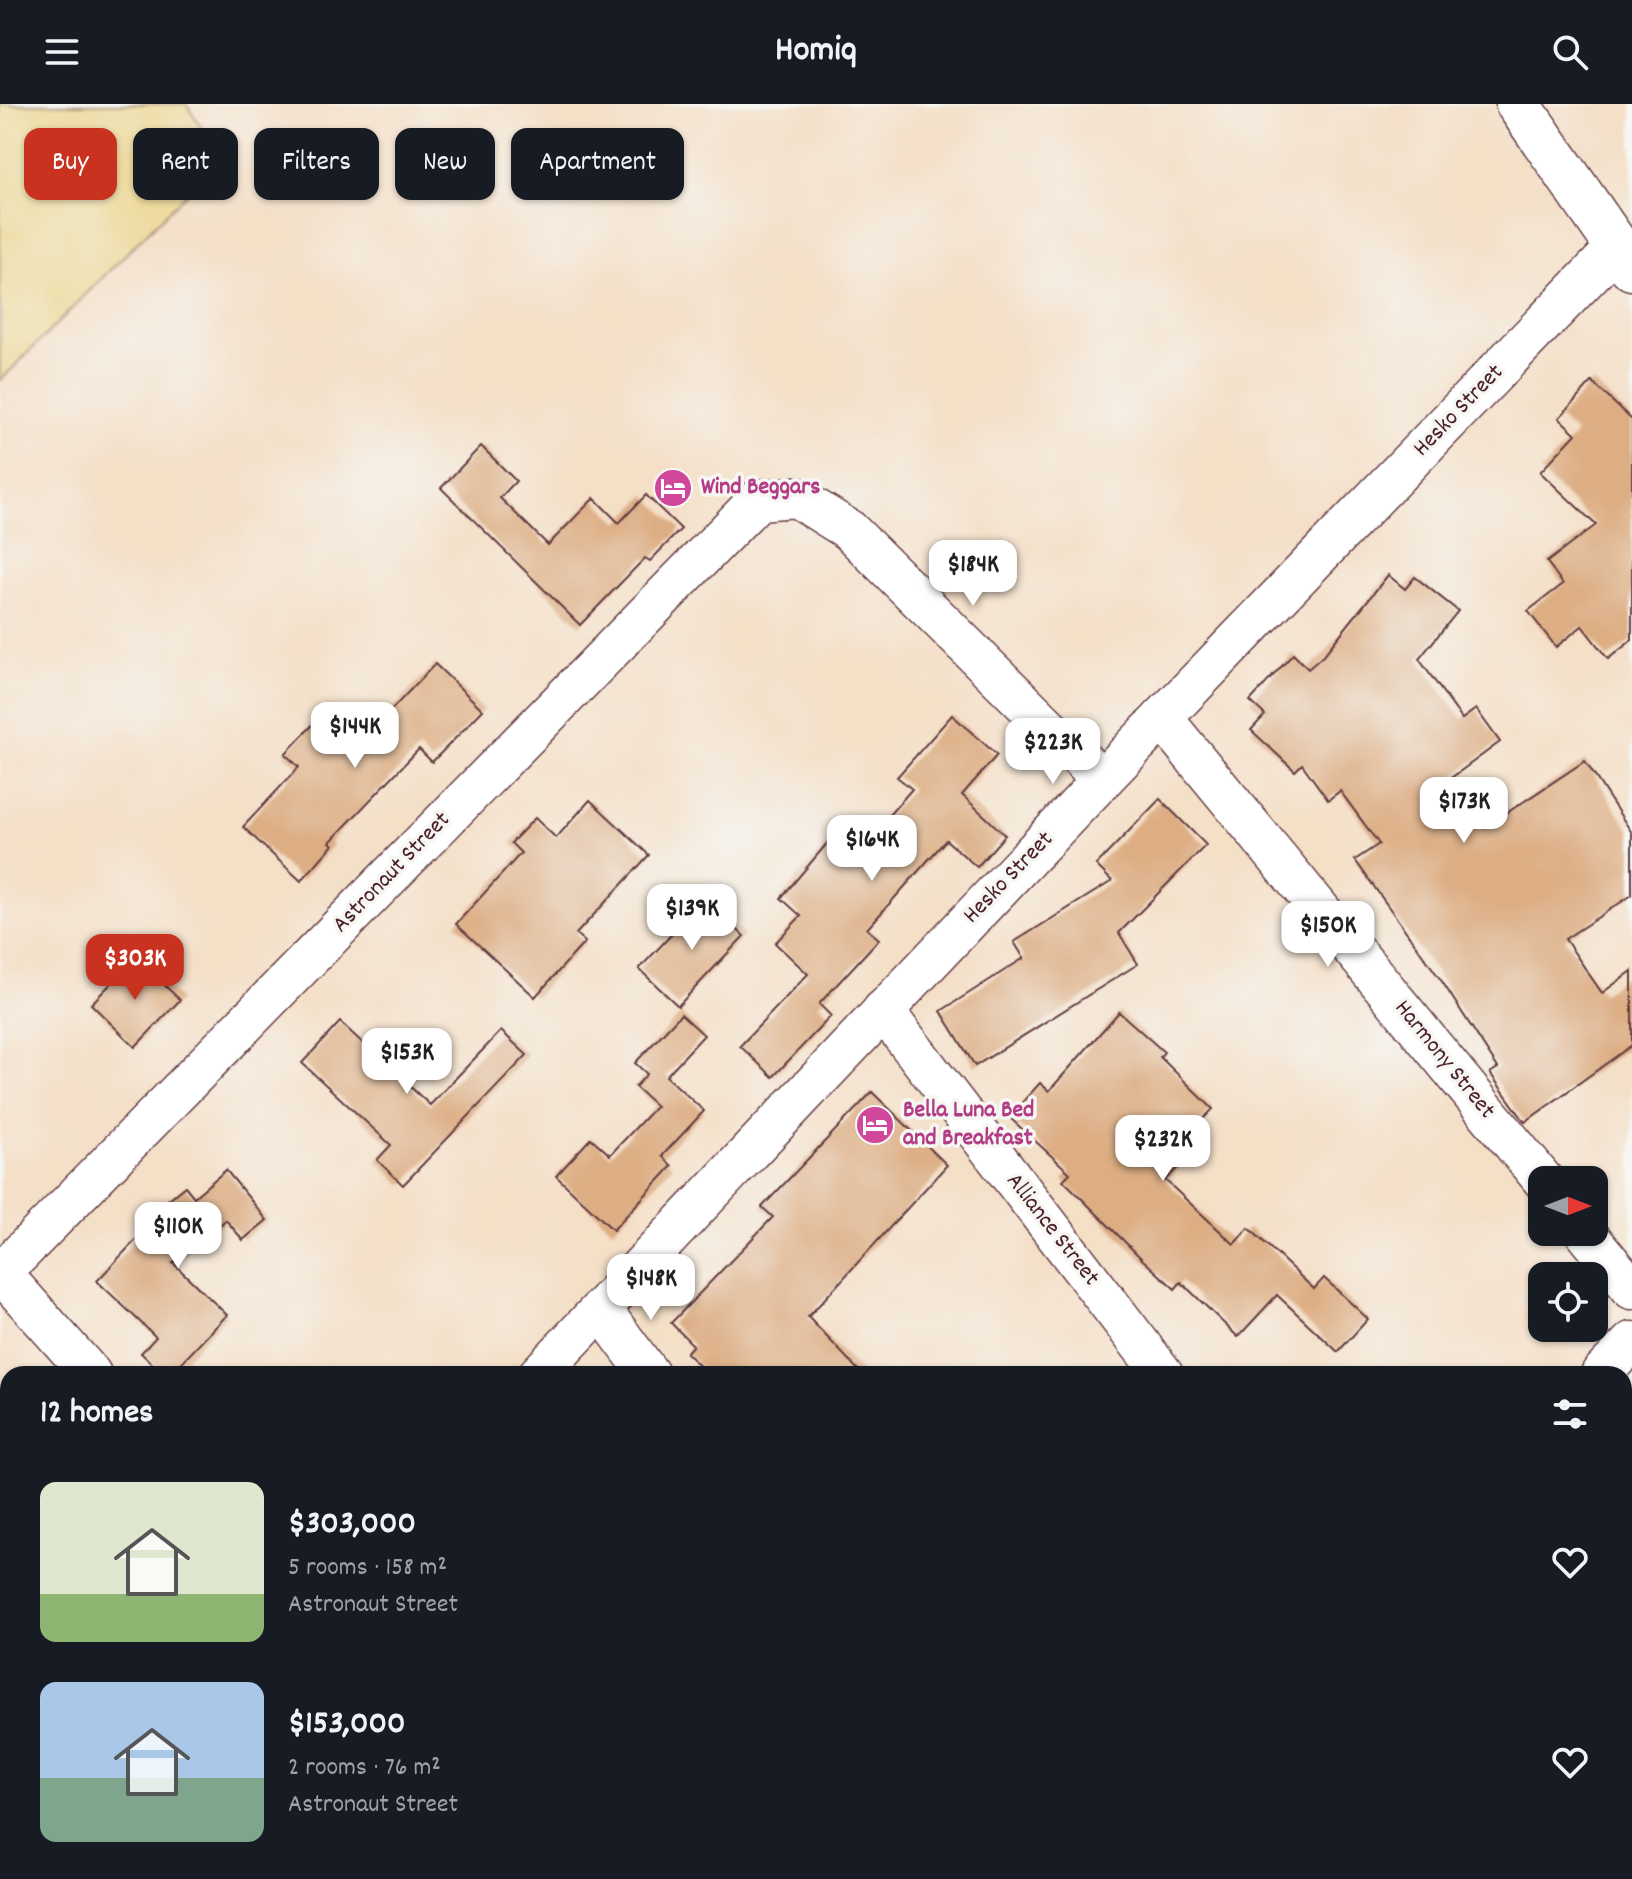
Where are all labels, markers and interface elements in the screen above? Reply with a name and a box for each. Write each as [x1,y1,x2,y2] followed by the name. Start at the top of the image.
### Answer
[775,26,857,78] text: Homiq
[40,30,84,74] icon: menu
[1548,30,1592,74] icon: search
[24,128,117,200] chip: Buy
[133,128,238,200] chip: Rent
[254,128,379,200] chip: Filters
[395,128,495,200] chip: New
[511,128,684,200] chip: Apartment
[1406,357,1512,465] street label: Hesko Street
[652,467,694,509] hotel icon: Wind Beggars
[701,471,820,505] place label: Wind Beggars
[917,540,1029,608] pin: $184K
[947,547,999,584] text: $184K
[299,702,411,770] pin: $144K
[329,709,381,746] text: $144K
[997,718,1109,786] pin: $223K
[1023,725,1083,762] text: $223K
[1408,777,1520,845] pin: $173K
[1438,784,1490,821] text: $173K
[325,805,459,941] street label: Astronaut Street
[816,815,928,883] pin: $164K
[845,822,899,859] text: $164K
[956,824,1062,932] street label: Hesko Street
[636,884,748,952] pin: $139K
[665,891,719,928] text: $139K
[1272,901,1384,969] pin: $150K
[1299,908,1357,945] text: $150K
[79,934,191,1002] pin: $303K
[104,941,166,978] text: $303K
[1385,993,1503,1127] street label: Harmony Street
[351,1028,463,1096] pin: $153K
[380,1035,434,1072] text: $153K
[903,1094,1034,1156] place label: Bella Luna Bed and Breakfast
[854,1104,896,1146] hotel icon: Bella Luna Bed and Breakfast
[1107,1115,1219,1183] pin: $232K
[1133,1122,1193,1159] text: $232K
[997,1166,1107,1294] street label: Alliance Street
[1528,1166,1608,1246] north arrow
[1528,1166,1608,1342] map controls
[122,1202,234,1270] pin: $110K
[153,1209,203,1246] text: $110K
[595,1254,707,1322] pin: $148K
[625,1261,677,1298] text: $148K
[1528,1262,1608,1342] button: locate
[40,1390,153,1439] text: 12 homes
[1548,1392,1592,1436] icon: filters
[288,1501,416,1550] text: $303,000
[104,1514,200,1610] icon: home
[1548,1540,1592,1584] icon: heart
[288,1550,447,1587] text: 5 rooms · 158 m²
[288,1587,458,1624] text: Astronaut Street
[288,1701,406,1750] text: $153,000
[104,1714,200,1810] icon: home
[1548,1740,1592,1784] icon: heart
[288,1750,441,1787] text: 2 rooms · 76 m²
[288,1787,458,1824] text: Astronaut Street

